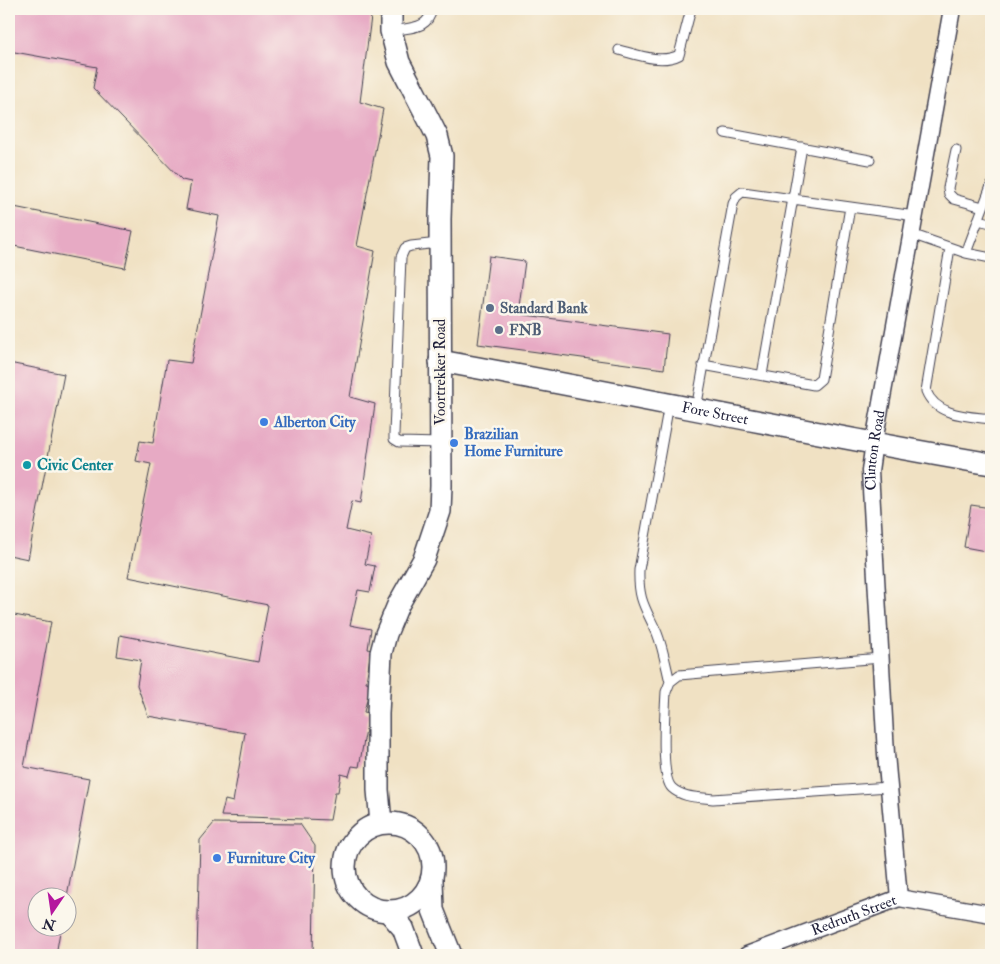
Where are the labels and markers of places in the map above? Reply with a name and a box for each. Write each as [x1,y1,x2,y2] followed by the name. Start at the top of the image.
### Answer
[500,299,588,318] place label: Standard Bank
[484,302,496,314] marker: Standard Bank
[509,321,542,340] place label: FNB
[493,324,505,336] marker: FNB
[273,413,357,433] place label: Alberton City
[258,416,270,428] marker: Alberton City
[464,425,564,461] place label: Brazilian Home Furniture
[448,437,460,449] marker: Brazilian Home Furniture
[37,456,113,475] place label: Civic Center
[21,459,33,471] marker: Civic Center
[227,849,316,869] place label: Furniture City
[211,852,223,864] marker: Furniture City

